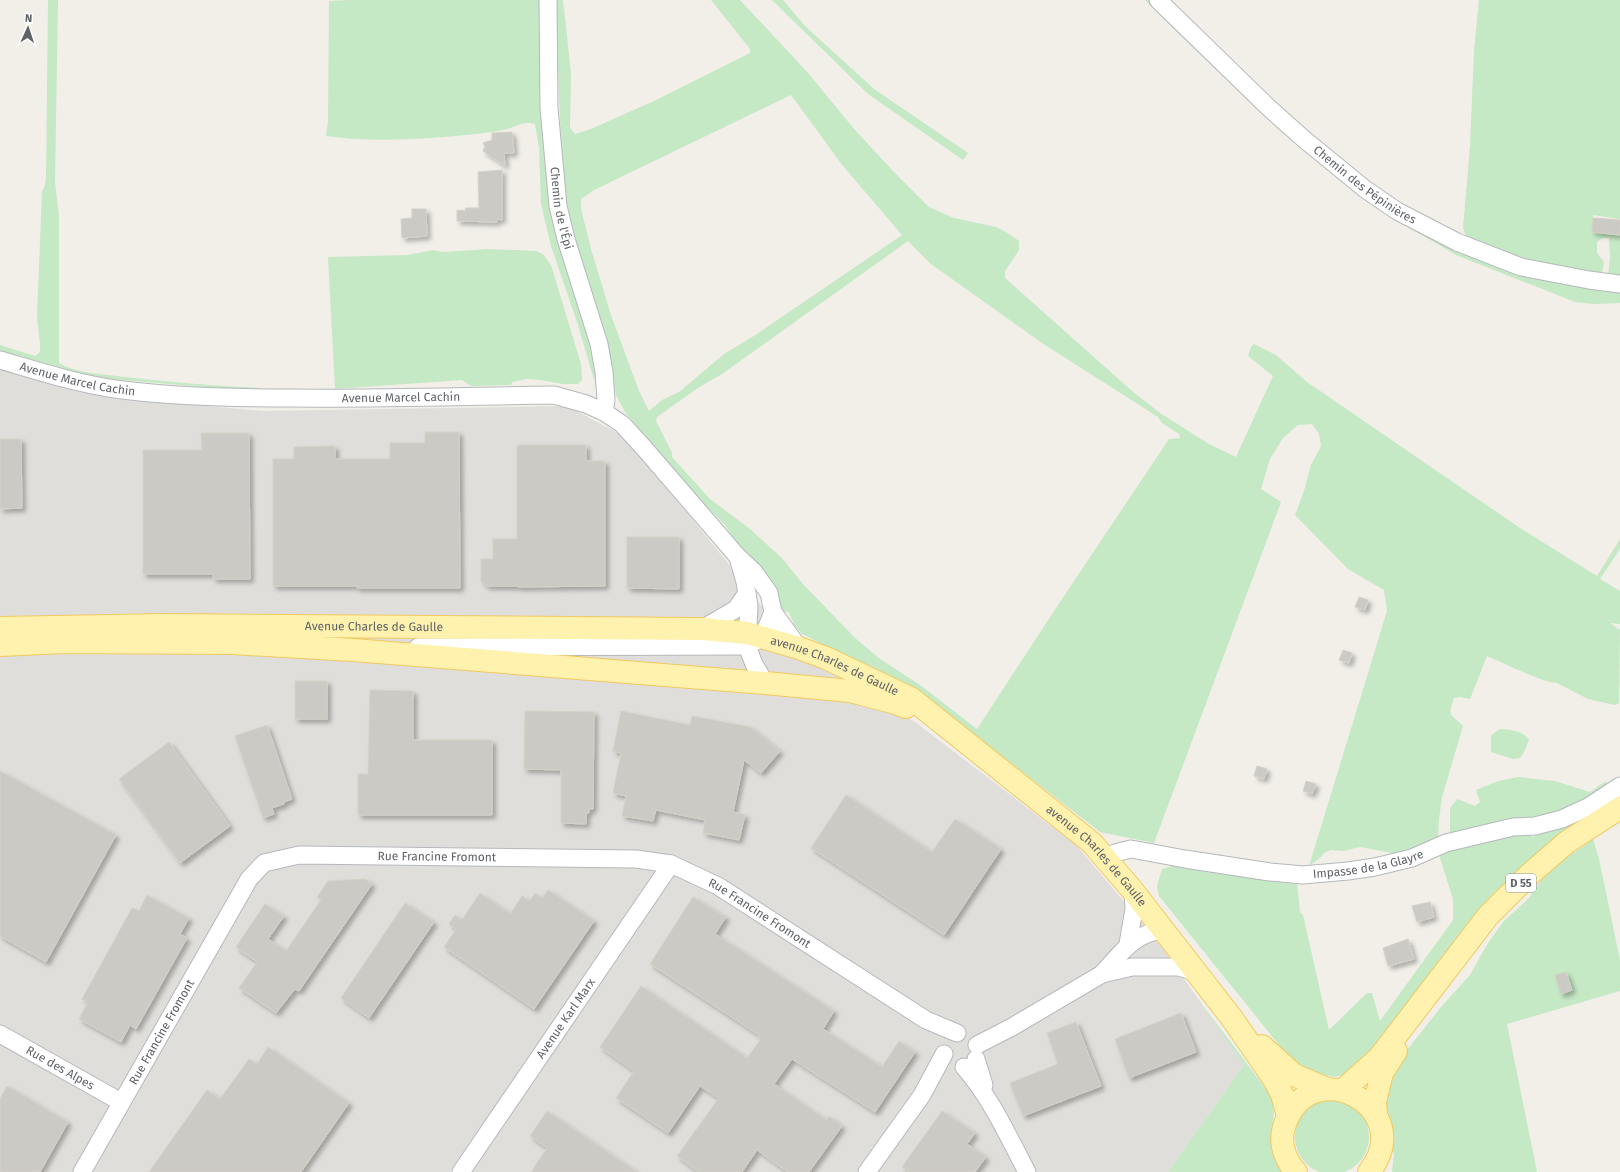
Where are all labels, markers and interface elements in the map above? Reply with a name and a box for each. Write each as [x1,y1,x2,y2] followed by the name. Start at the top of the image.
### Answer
[8,8,48,48] north arrow
[25,12,32,25] text: N
[1311,143,1419,227] street label: Chemin des Pépinières
[547,166,576,251] street label: Chemin de l'Épi
[18,359,136,399] street label: Avenue Marcel Cachin
[342,390,460,405] street label: Avenue Marcel Cachin
[305,619,443,634] street label: Avenue Charles de Gaulle
[769,633,901,699] street label: avenue Charles de Gaulle
[1043,802,1149,909] street label: avenue Charles de Gaulle
[1312,847,1426,881] street label: Impasse de la Glayre
[377,849,497,864] street label: Rue Francine Fromont
[1506,874,1536,892] road number: D 55
[706,876,814,951] street label: Rue Francine Fromont
[533,975,598,1061] street label: Avenue Karl Marx
[126,977,198,1087] street label: Rue Francine Fromont
[23,1043,97,1093] street label: Rue des Alpes

